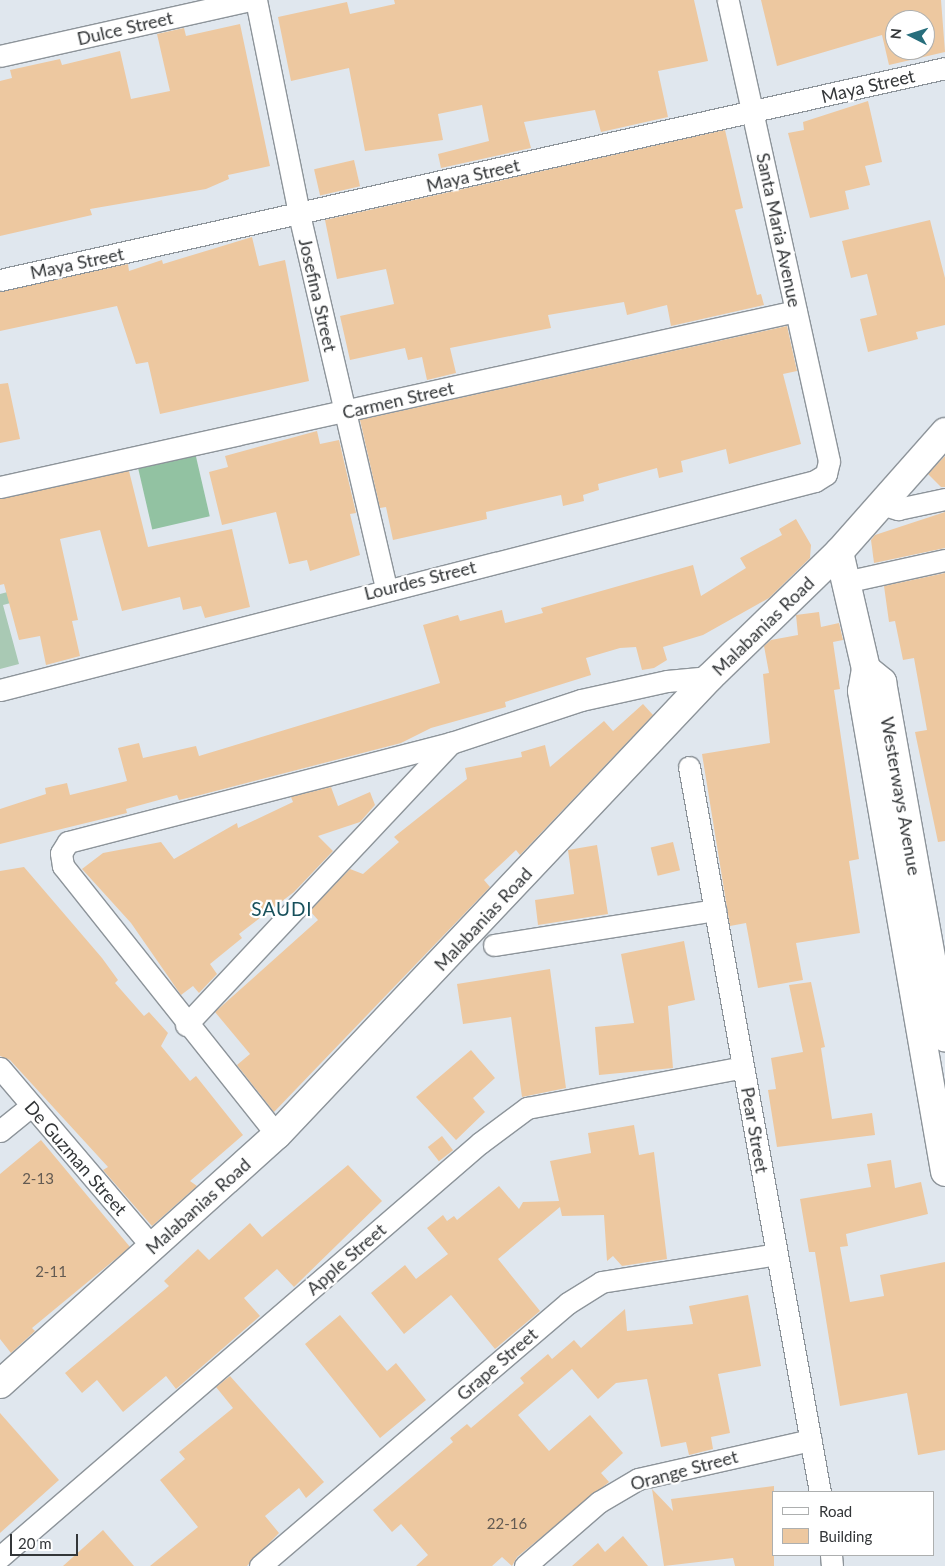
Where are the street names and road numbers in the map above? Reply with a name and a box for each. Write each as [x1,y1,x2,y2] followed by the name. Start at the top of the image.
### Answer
[75,6,175,50] street label: Dulce Street
[819,65,917,107] street label: Maya Street
[752,151,806,309] street label: Santa Maria Avenue
[424,154,522,196] street label: Maya Street
[294,236,342,354] street label: Josefina Street
[28,243,126,283] street label: Maya Street
[340,377,456,423] street label: Carmen Street
[362,556,478,604] street label: Lourdes Street
[708,572,818,680] street label: Malabanias Road
[876,715,926,877] street label: Westerways Avenue
[430,863,536,975] street label: Malabanias Road
[737,1085,773,1175] street label: Pear Street
[20,1096,132,1220] street label: De Guzman Street
[141,1153,255,1259] street label: Malabanias Road
[302,1219,390,1299] street label: Apple Street
[452,1323,542,1405] street label: Grape Street
[628,1445,740,1495] street label: Orange Street

